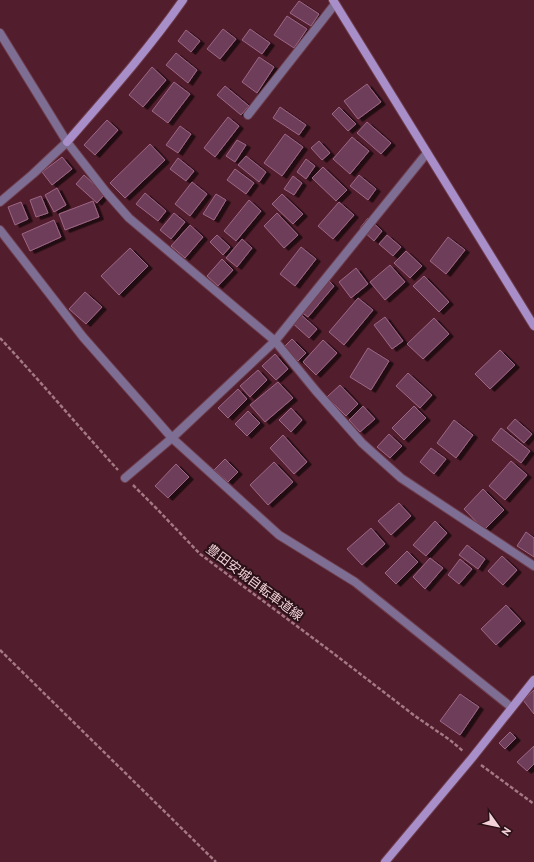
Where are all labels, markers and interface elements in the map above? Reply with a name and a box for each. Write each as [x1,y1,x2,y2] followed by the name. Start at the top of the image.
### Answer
[203,540,307,624] street label: 豊田安城自転車道線
[478,806,518,846] north arrow
[499,825,514,838] text: N

